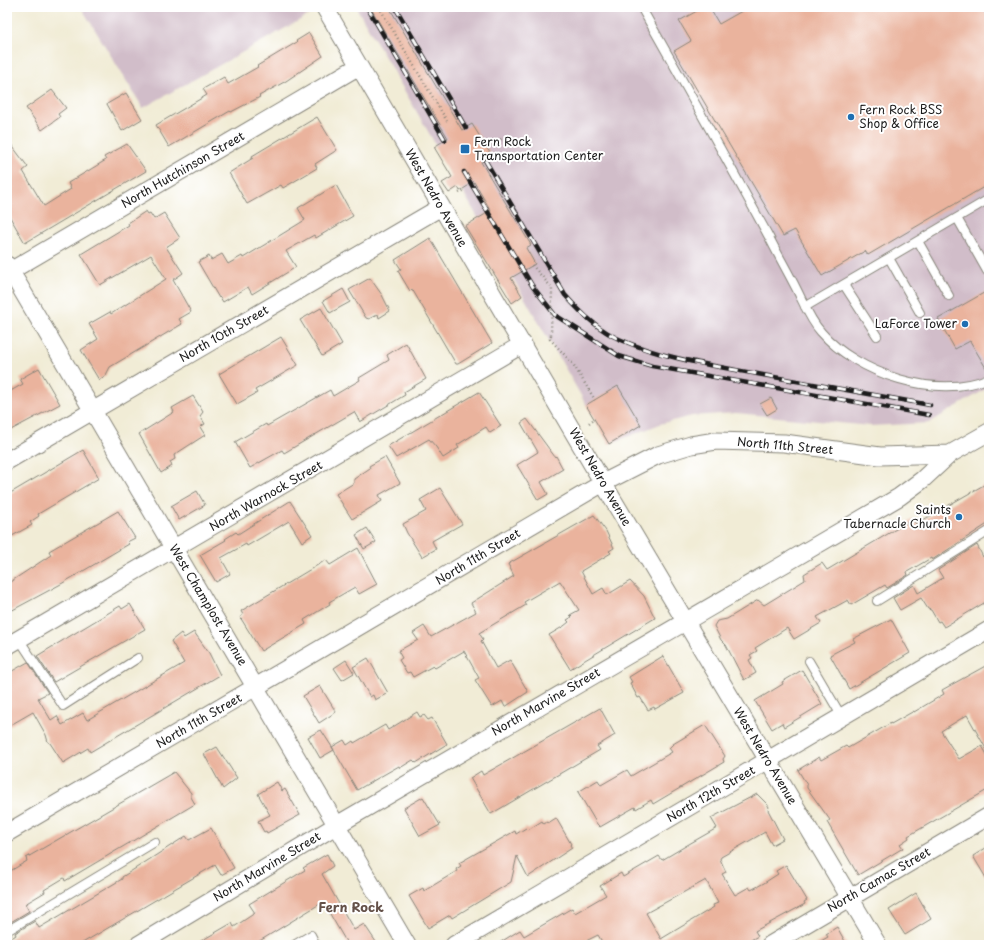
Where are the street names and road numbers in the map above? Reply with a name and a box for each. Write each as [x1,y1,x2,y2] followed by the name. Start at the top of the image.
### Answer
[117,126,248,212] street label: North Hutchinson Street
[401,145,473,250] street label: West Nedro Avenue
[176,300,272,366] street label: North 10th Street
[565,424,637,529] street label: West Nedro Avenue
[736,432,834,458] street label: North 11th Street
[206,455,325,535] street label: North Warnock Street
[432,523,524,589] street label: North 11th Street
[165,540,253,669] street label: West Champlost Avenue
[488,663,603,740] street label: North Marvine Street
[152,688,245,752] street label: North 11th Street
[730,703,802,808] street label: West Nedro Avenue
[663,760,758,826] street label: North 12th Street
[209,827,324,905] street label: North Marvine Street
[824,842,934,916] street label: North Camac Street

